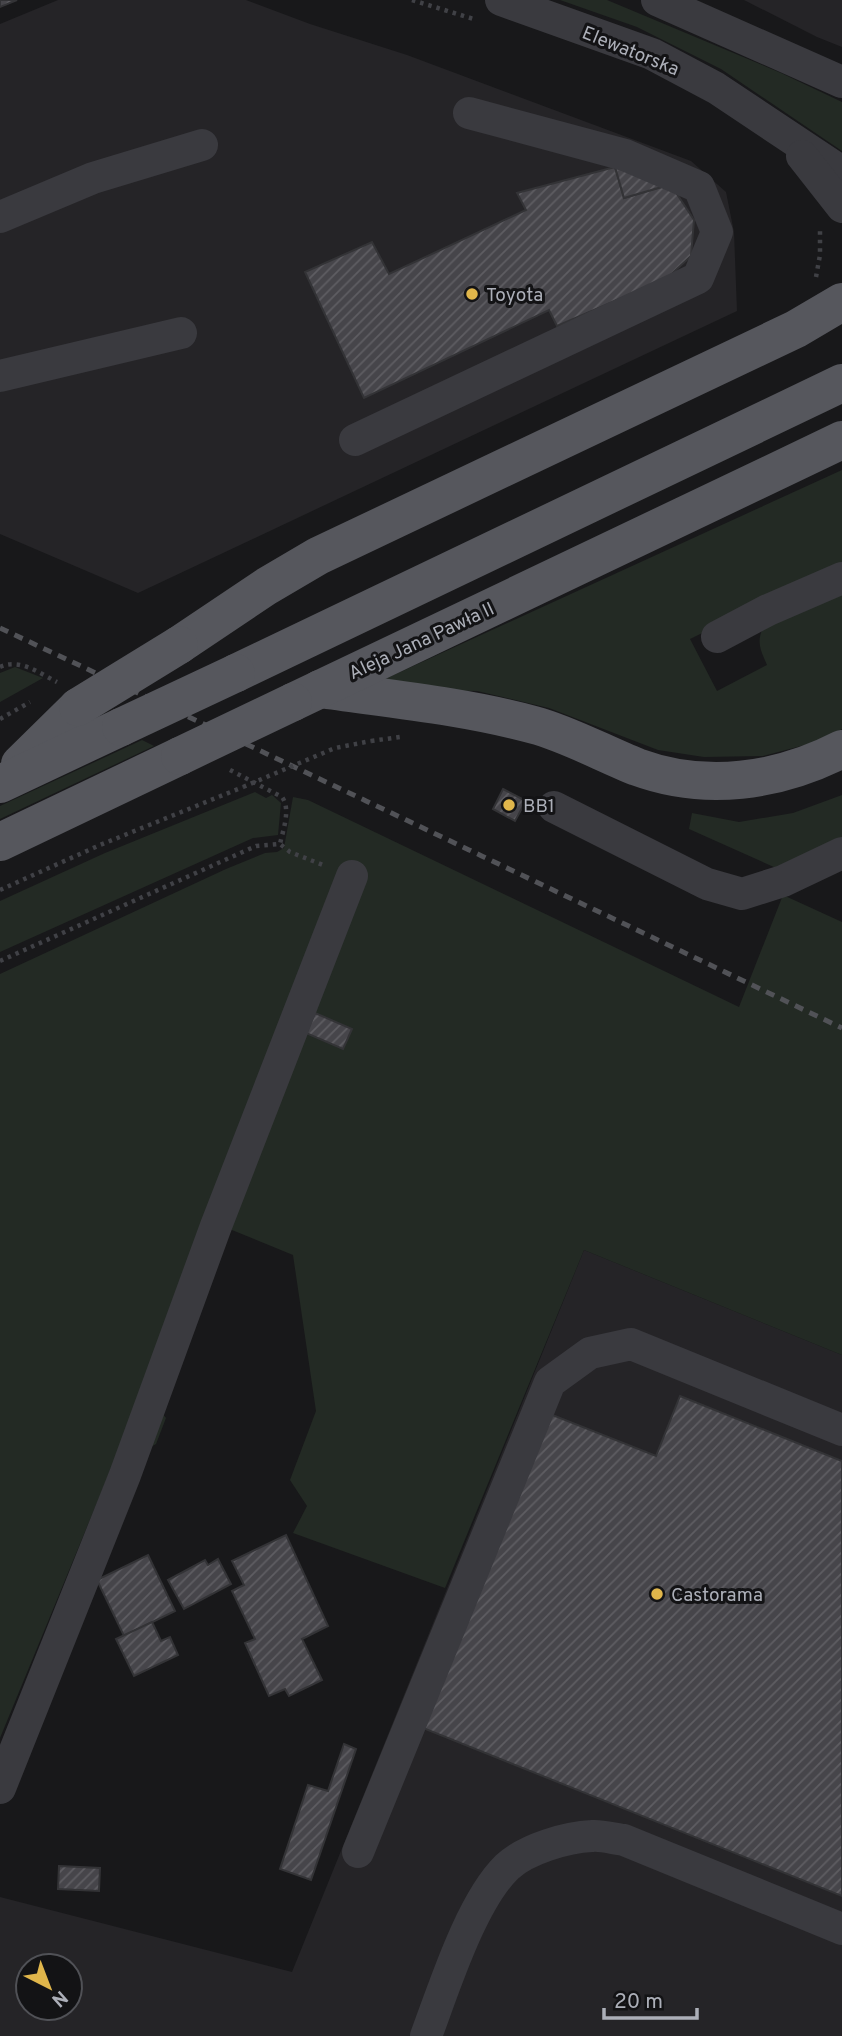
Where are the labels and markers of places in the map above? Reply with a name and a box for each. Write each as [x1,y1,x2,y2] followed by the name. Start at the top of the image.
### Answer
[486,284,543,308] place label: Toyota
[464,286,480,302] marker: Toyota
[523,795,555,819] place label: BB1
[501,797,517,813] marker: BB1
[671,1584,763,1608] place label: Castorama
[649,1586,665,1602] marker: Castorama

